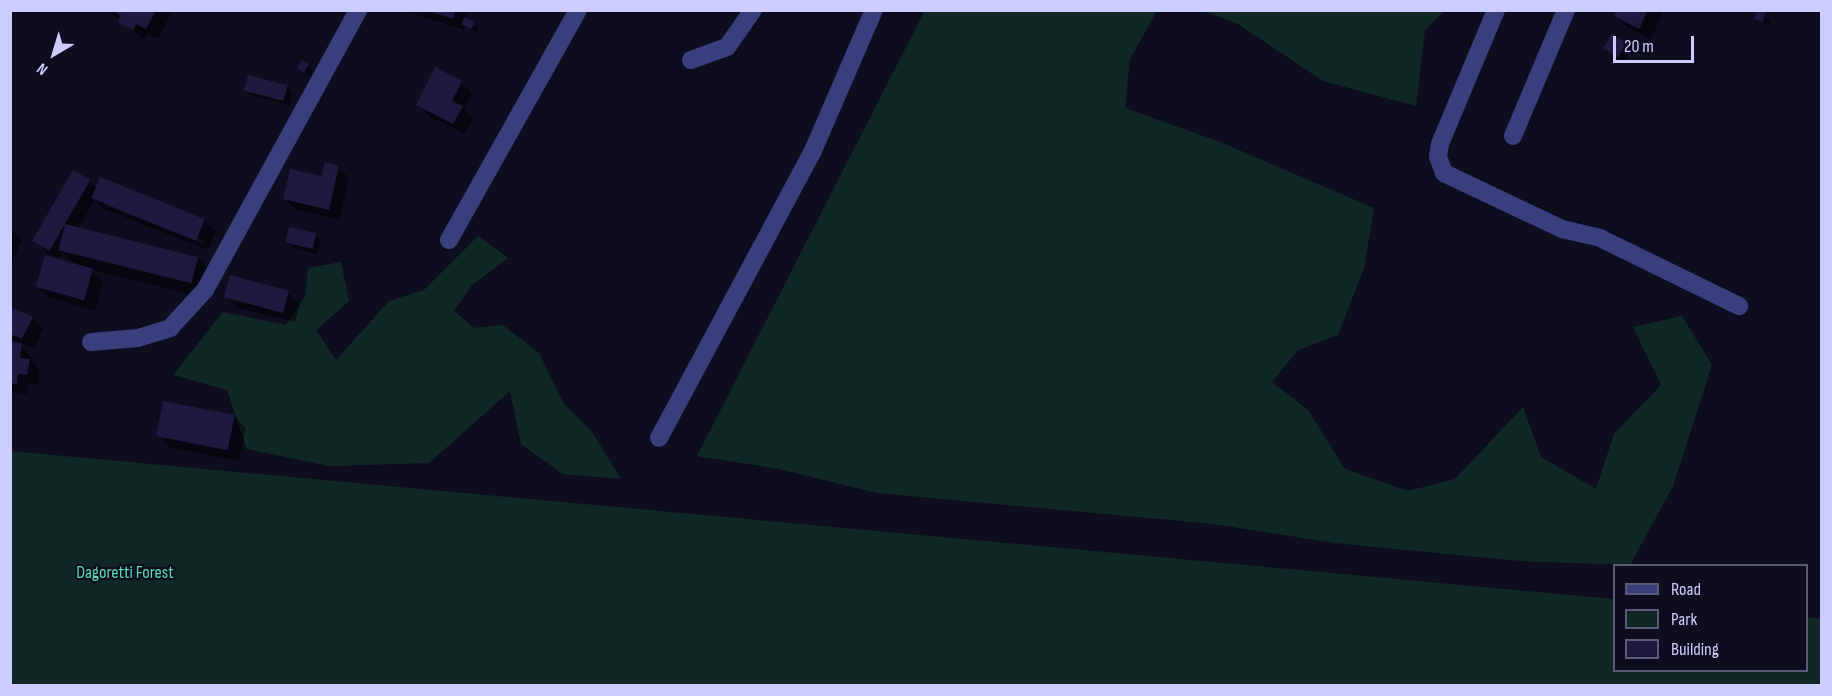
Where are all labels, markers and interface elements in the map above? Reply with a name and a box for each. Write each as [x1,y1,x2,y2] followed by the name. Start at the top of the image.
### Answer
[24,24,84,84] north arrow
[1616,24,1697,62] scale bar
[1624,36,1654,57] text: 20 m
[33,58,52,79] text: N
[76,562,174,584] park label: Dagoretti Forest
[1613,564,1808,672] legend
[1671,579,1701,600] text: Road
[1671,609,1697,630] text: Park
[1671,639,1719,660] text: Building

